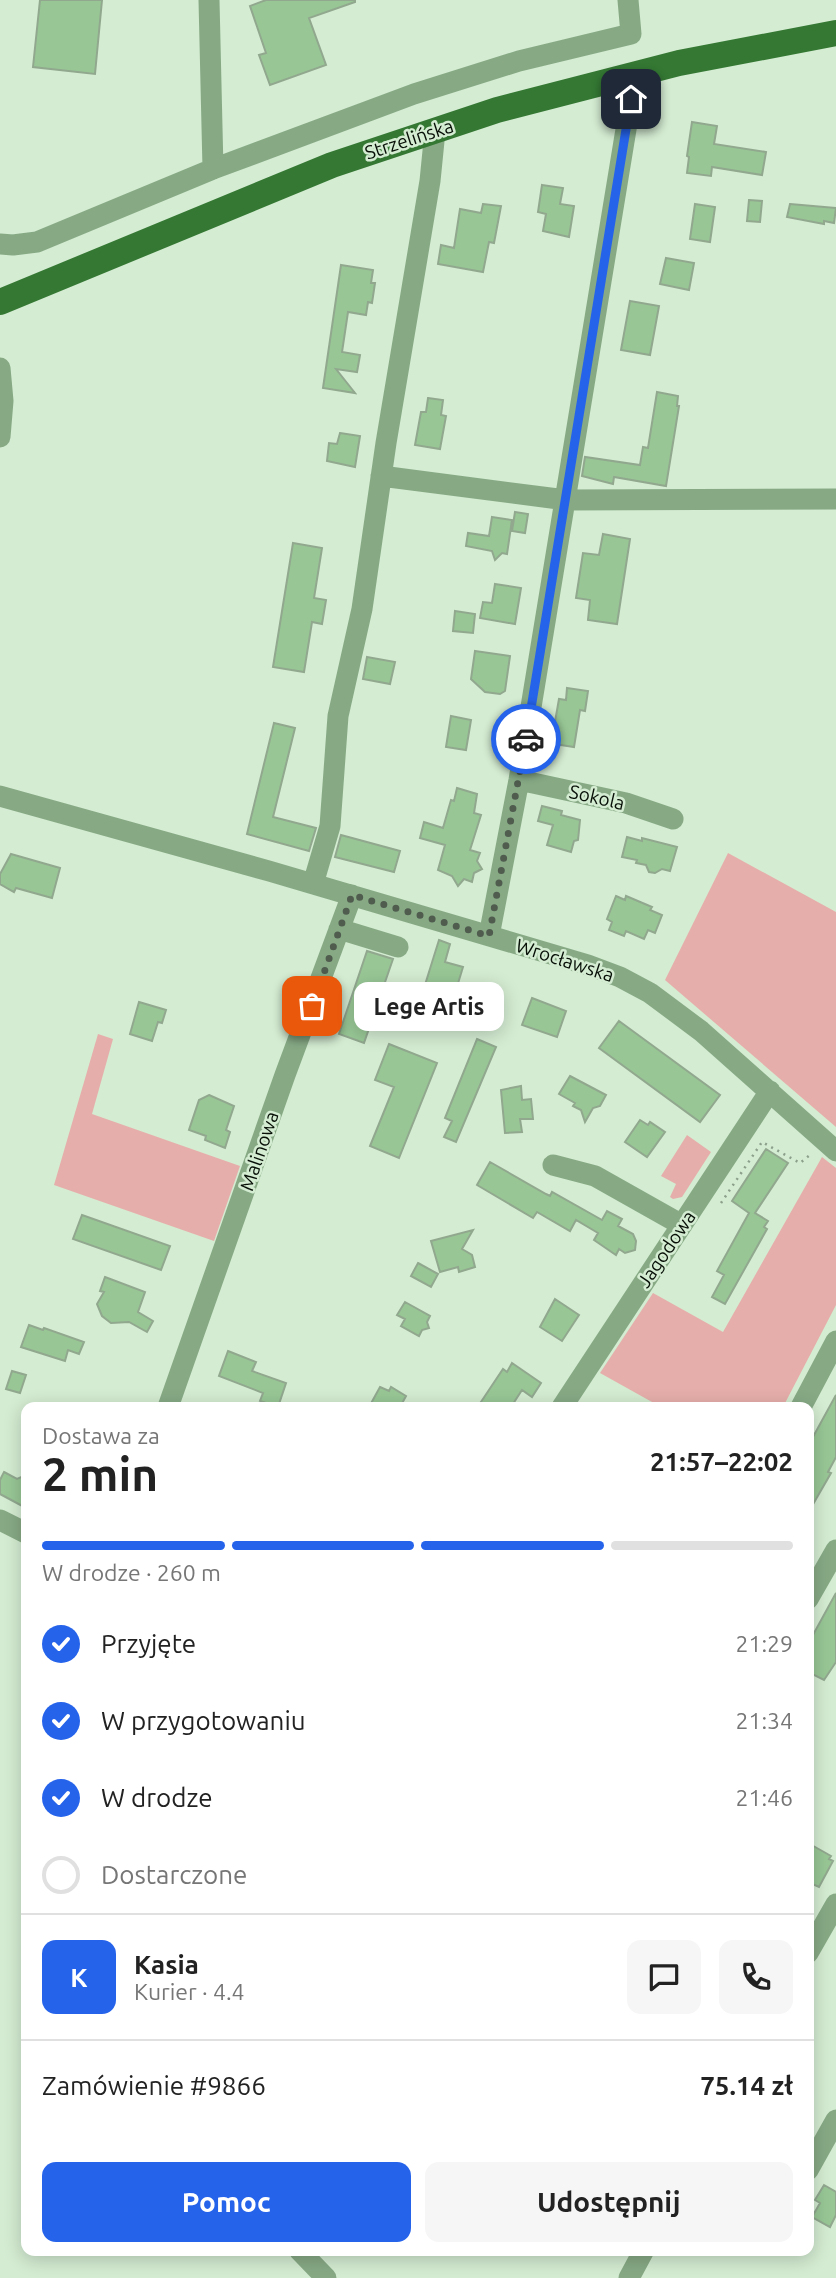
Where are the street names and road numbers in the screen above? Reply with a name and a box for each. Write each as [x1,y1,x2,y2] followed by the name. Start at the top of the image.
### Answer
[362,114,456,164] street label: Strzelińska
[567,780,627,814] street label: Sokola
[513,934,617,986] street label: Wrocławska
[235,1109,283,1193] street label: Malinowa
[632,1206,700,1292] street label: Jagodowa

